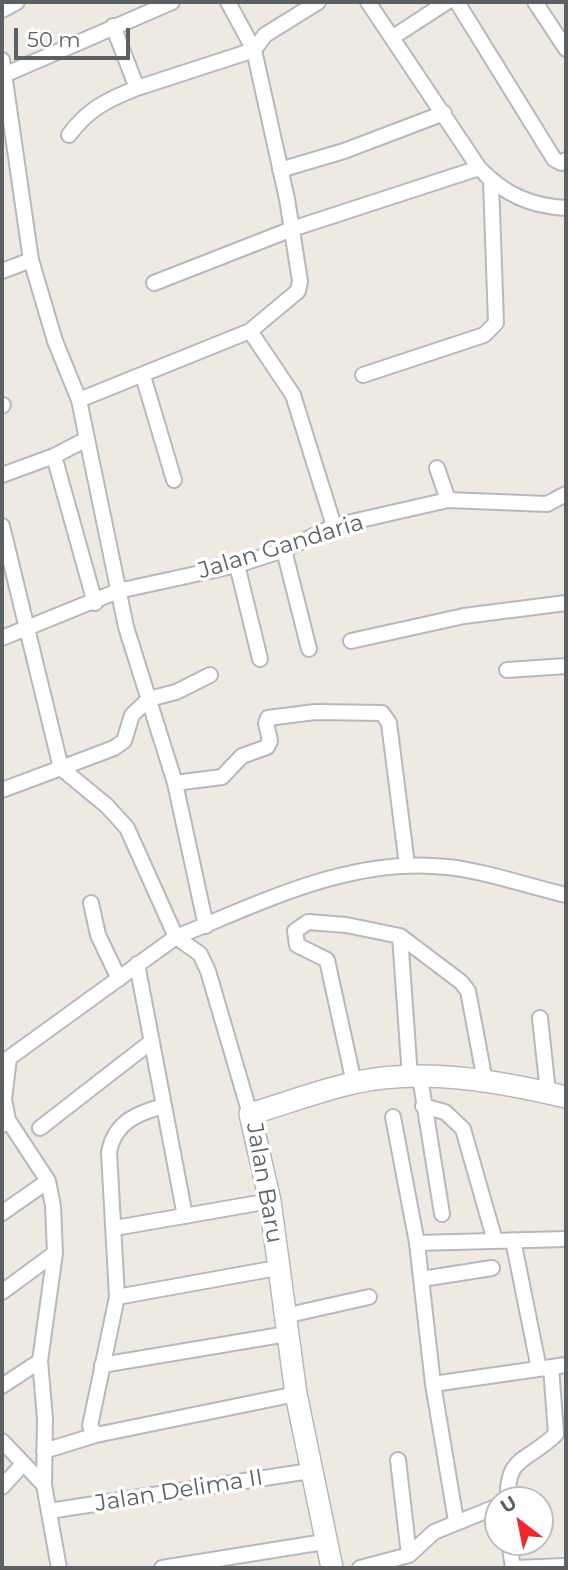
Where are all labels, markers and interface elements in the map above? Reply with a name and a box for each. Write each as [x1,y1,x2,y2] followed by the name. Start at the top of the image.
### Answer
[18,14,133,58] scale bar
[27,27,81,52] text: 50 m
[195,509,367,585] street label: Jalan Gandaria
[240,1121,288,1245] street label: Jalan Baru
[93,1464,265,1518] street label: Jalan Delima II
[484,1486,554,1556] north arrow
[496,1491,521,1518] text: U

